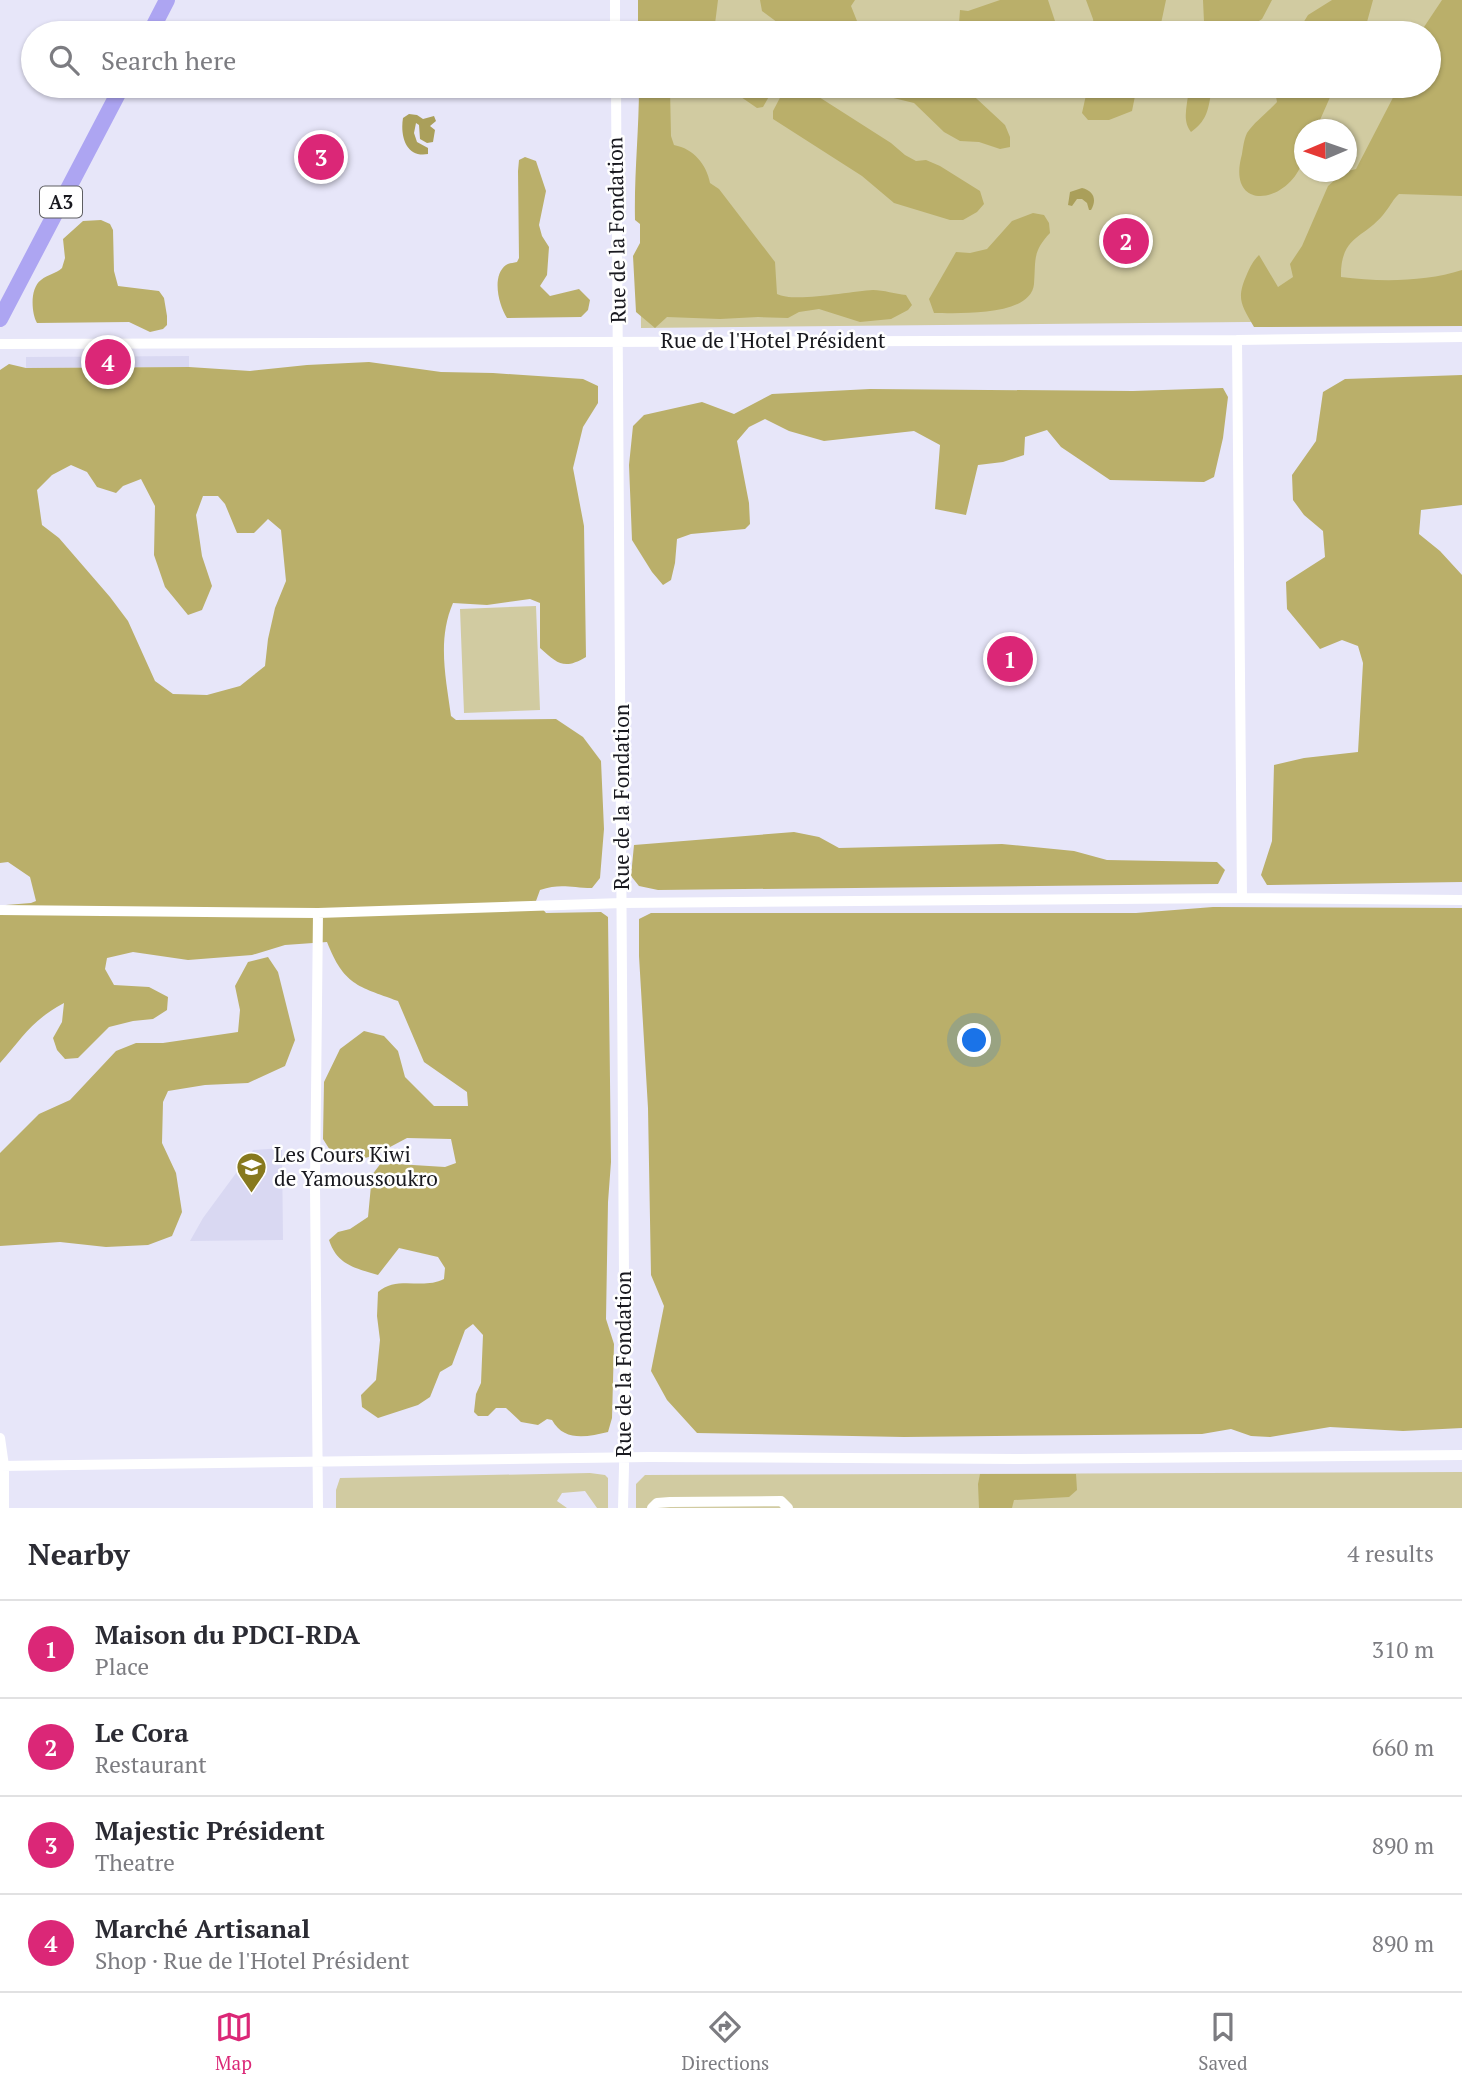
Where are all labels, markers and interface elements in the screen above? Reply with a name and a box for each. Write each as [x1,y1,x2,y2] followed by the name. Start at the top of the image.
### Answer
[21,21,1441,98] search box
[45,41,83,79] icon: search
[101,43,236,77] text: Search here
[1294,119,1357,182] north arrow
[298,131,344,183] pin: 3
[600,136,632,323] street label: Rue de la Fondation
[40,186,82,218] road number: A3
[1103,215,1149,267] pin: 2
[661,326,886,354] street label: Rue de l'Hotel Président
[85,336,131,388] pin: 4
[987,633,1033,685] pin: 1
[607,703,635,890] street label: Rue de la Fondation
[957,1023,991,1057] your location
[274,1140,438,1192] place label: Les Cours Kiwi de Yamoussoukro
[234,1150,268,1194] school or university icon: Les Cours Kiwi de Yamoussoukro
[609,1270,637,1457] street label: Rue de la Fondation
[28,1534,130,1574] text: Nearby
[1347,1538,1434,1569] text: 4 results
[95,1617,360,1651] text: Maison du PDCI-RDA
[45,1634,58,1665] text: 1
[1372,1634,1434,1665] text: 310 m
[95,1651,149,1682] text: Place
[95,1715,189,1749] text: Le Cora
[45,1732,58,1763] text: 2
[1372,1732,1434,1763] text: 660 m
[95,1749,207,1780] text: Restaurant
[95,1813,325,1847] text: Majestic Président
[45,1830,58,1861] text: 3
[1372,1830,1434,1861] text: 890 m
[95,1847,175,1878] text: Theatre
[95,1911,310,1945] text: Marché Artisanal
[45,1928,58,1959] text: 4
[1372,1928,1434,1959] text: 890 m
[95,1945,410,1976] text: Shop · Rue de l'Hotel Président
[215,2008,253,2075] tab: Map
[682,2008,769,2075] tab: Directions
[1198,2008,1247,2075] tab: Saved

